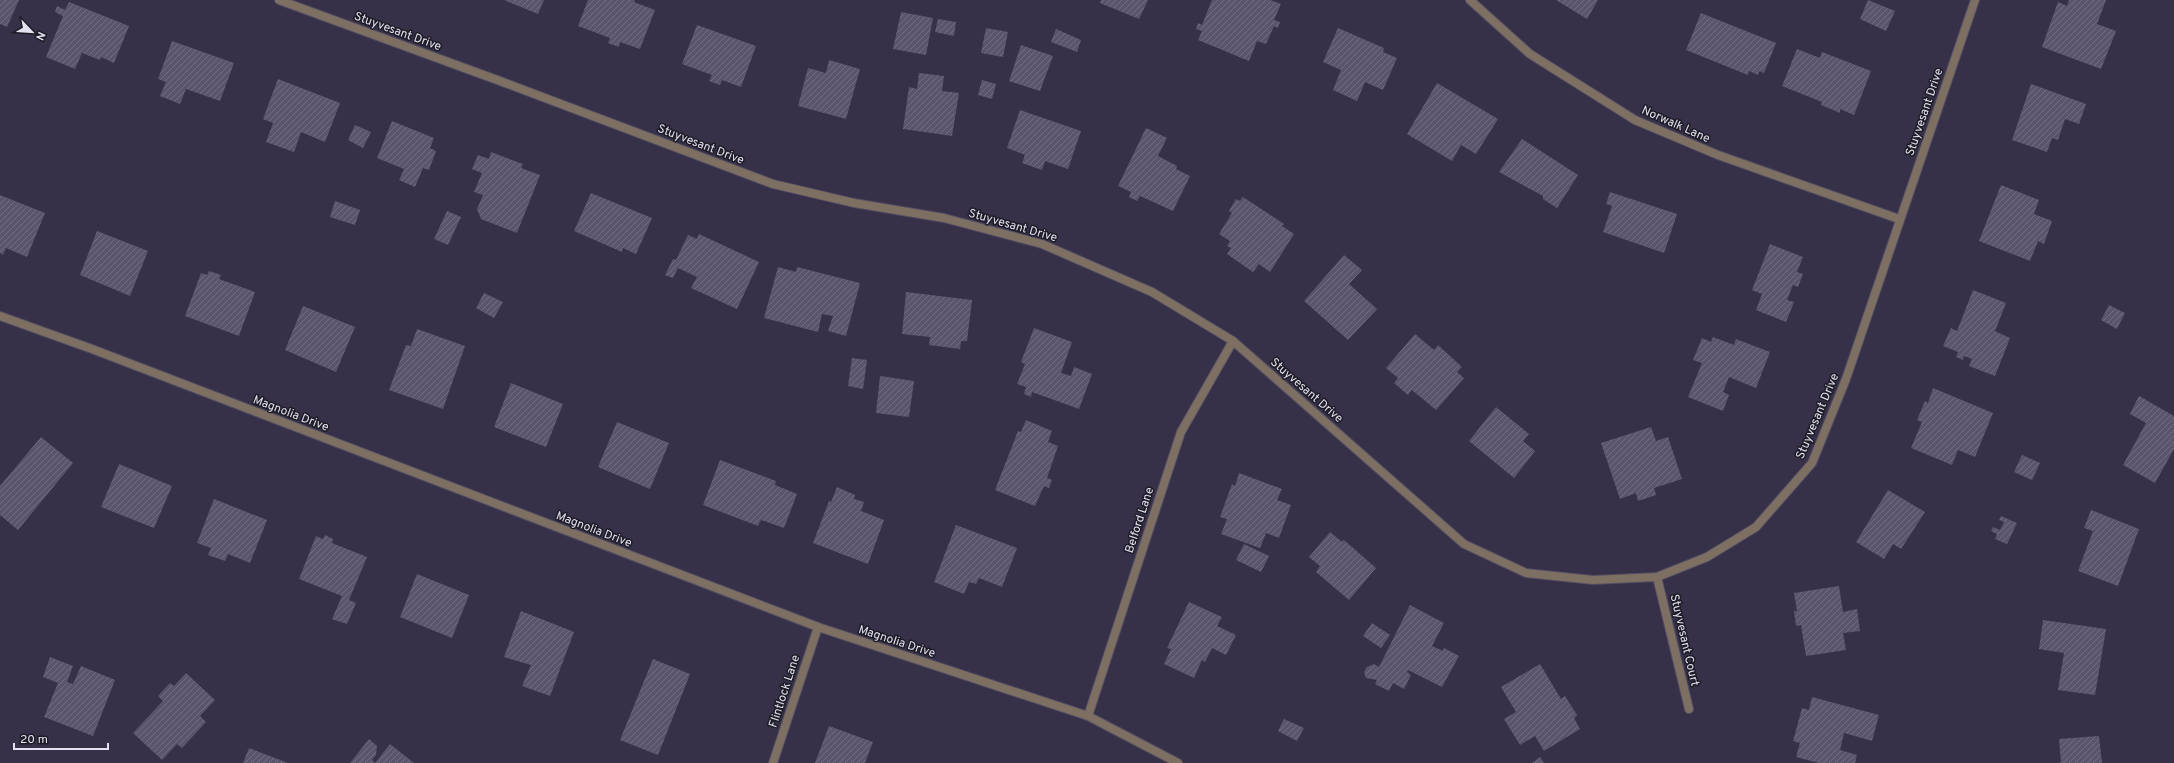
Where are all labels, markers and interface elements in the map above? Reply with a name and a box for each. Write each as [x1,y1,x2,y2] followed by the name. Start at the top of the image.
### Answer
[352,9,443,55] street label: Stuyvesant Drive
[12,12,52,52] north arrow
[32,29,48,42] text: N
[1902,66,1947,158] street label: Stuyvesant Drive
[1639,103,1712,147] street label: Norwalk Lane
[655,121,746,169] street label: Stuyvesant Drive
[966,206,1059,246] street label: Stuyvesant Drive
[1267,355,1346,427] street label: Stuyvesant Drive
[1793,371,1843,462] street label: Stuyvesant Drive
[250,392,331,436] street label: Magnolia Drive
[1122,485,1158,555] street label: Belford Lane
[553,508,634,552] street label: Magnolia Drive
[1666,593,1702,688] street label: Stuyvesant Court
[856,622,937,662] street label: Magnolia Drive
[766,653,804,730] street label: Flintlock Lane
[14,725,108,751] scale bar
[20,732,48,748] text: 20 m

